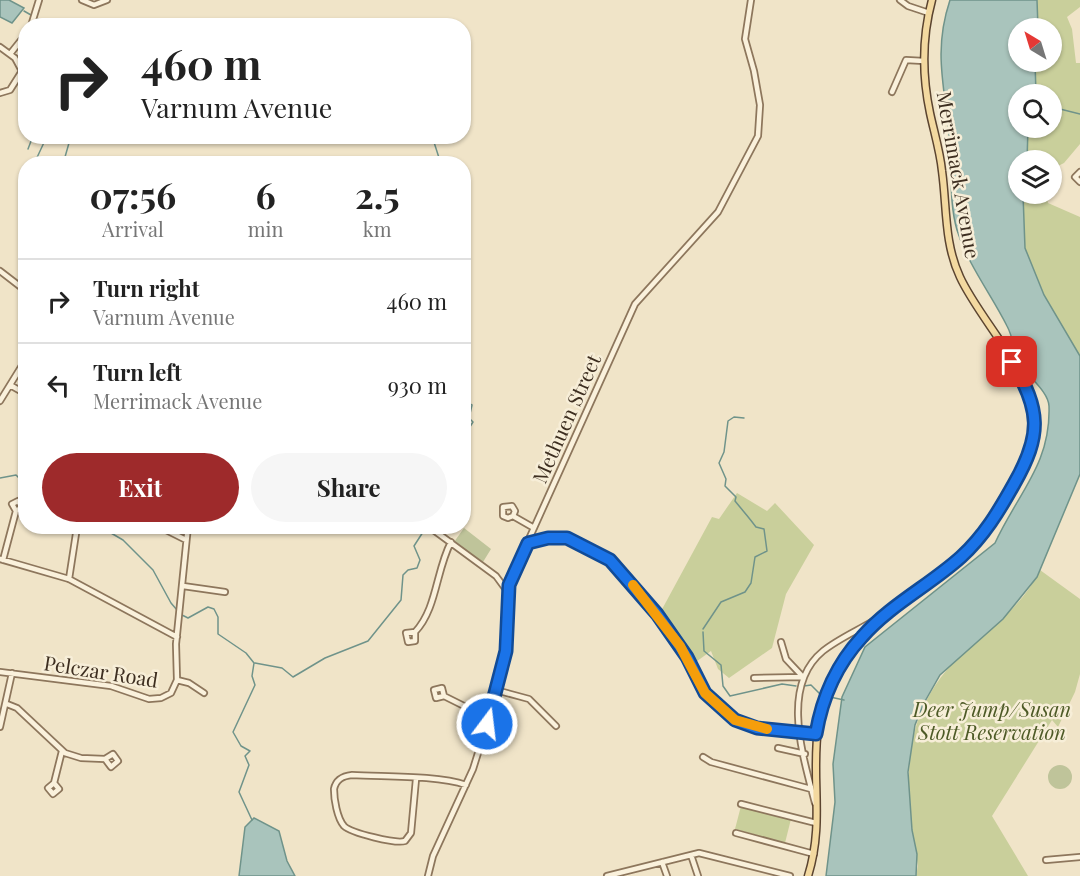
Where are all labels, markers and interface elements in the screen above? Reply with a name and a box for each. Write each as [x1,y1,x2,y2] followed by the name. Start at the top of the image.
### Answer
[1008,18,1062,72] north arrow
[1008,18,1062,204] map controls
[141,35,262,91] text: 460 m
[42,42,120,120] icon: right
[1008,84,1062,138] button: search
[141,89,333,125] text: Varnum Avenue
[931,89,987,260] street label: Merrimack Avenue
[1008,150,1062,204] button: layers
[90,170,176,218] text: 07:56
[255,170,276,218] text: 6
[355,170,399,218] text: 2.5
[102,215,164,242] text: Arrival
[248,215,283,242] text: min
[363,215,392,242] text: km
[93,273,199,303] text: Turn right
[42,285,75,318] icon: right
[387,286,447,316] text: 460 m
[93,303,235,330] text: Varnum Avenue
[986,336,1037,387] pin
[995,345,1028,378] icon: arrive
[525,349,606,487] street label: Methuen Street
[93,357,182,387] text: Turn left
[42,369,75,402] icon: left
[388,370,447,400] text: 930 m
[93,387,262,414] text: Merrimack Avenue
[42,453,239,522] button: Exit
[251,453,447,522] button: Share
[42,648,161,693] street label: Pelczar Road
[455,692,519,756] position arrow
[912,695,1071,745] park label: Deer Jump/Susan Stott Reservation

